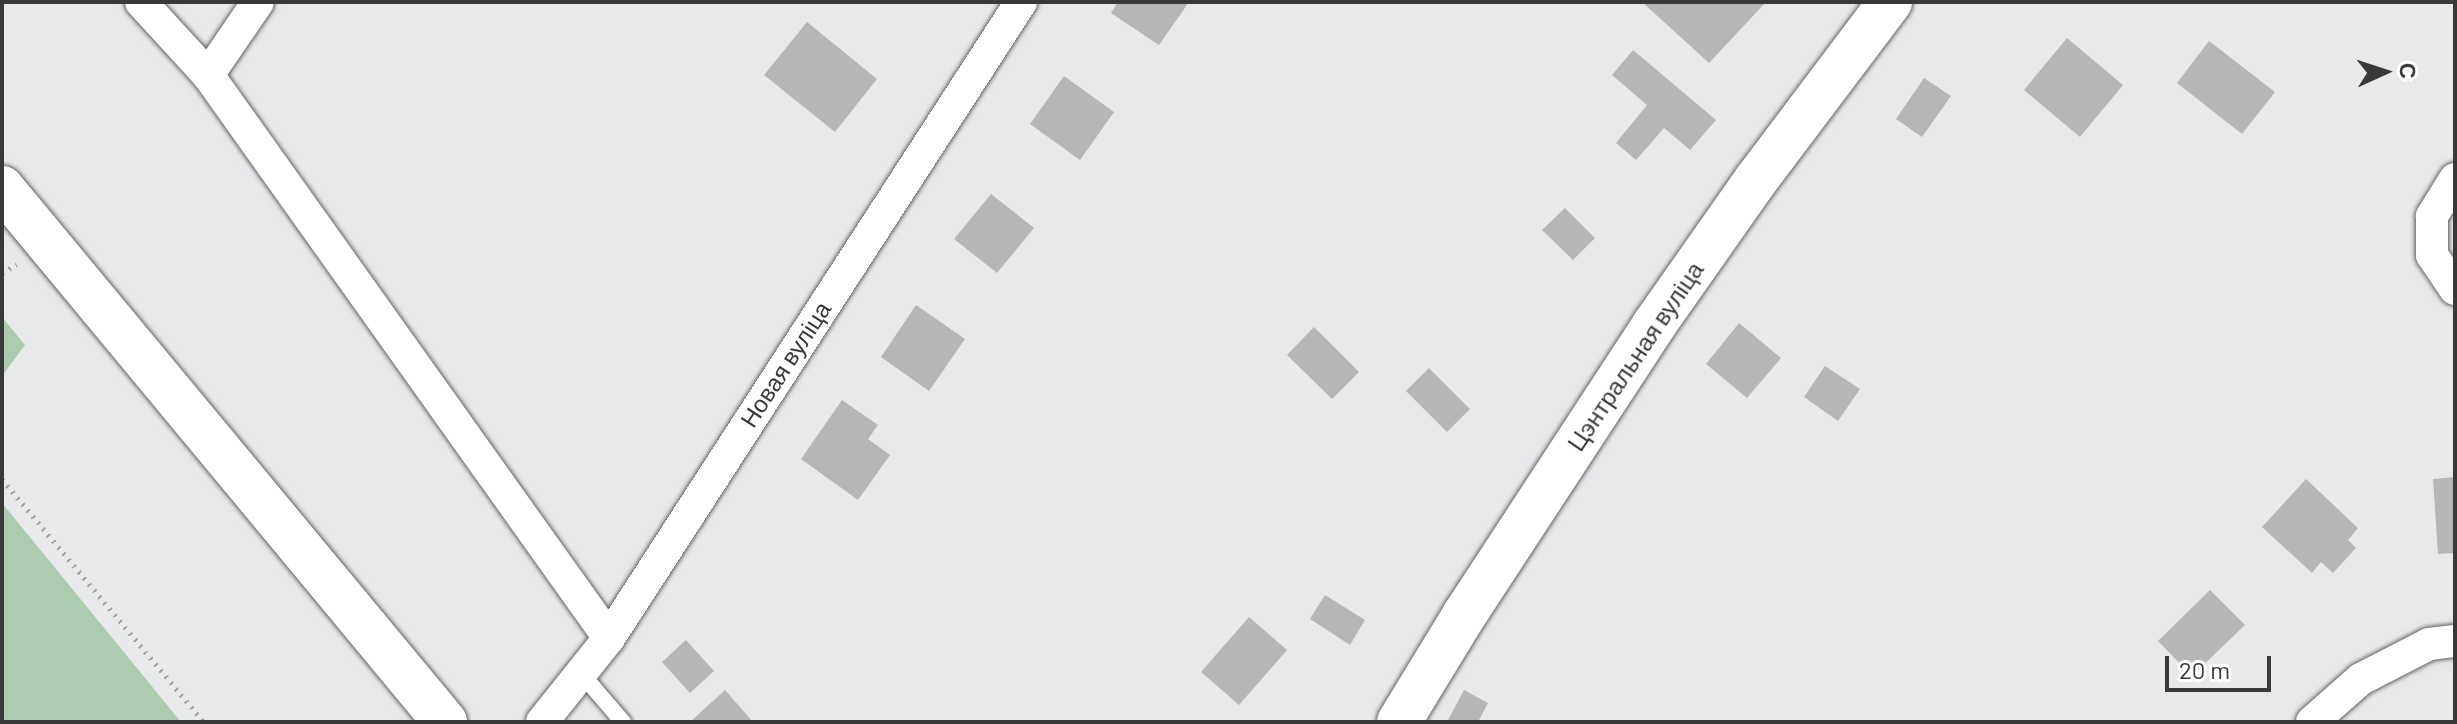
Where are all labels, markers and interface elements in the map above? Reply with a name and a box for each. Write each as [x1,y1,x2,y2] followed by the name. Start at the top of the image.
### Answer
[2345,32,2425,112] north arrow
[2396,62,2422,79] text: С
[1561,256,1709,456] street label: Цэнтральная вуліца
[734,296,836,432] street label: Новая вуліца
[2169,640,2275,690] scale bar
[2179,655,2230,684] text: 20 m

